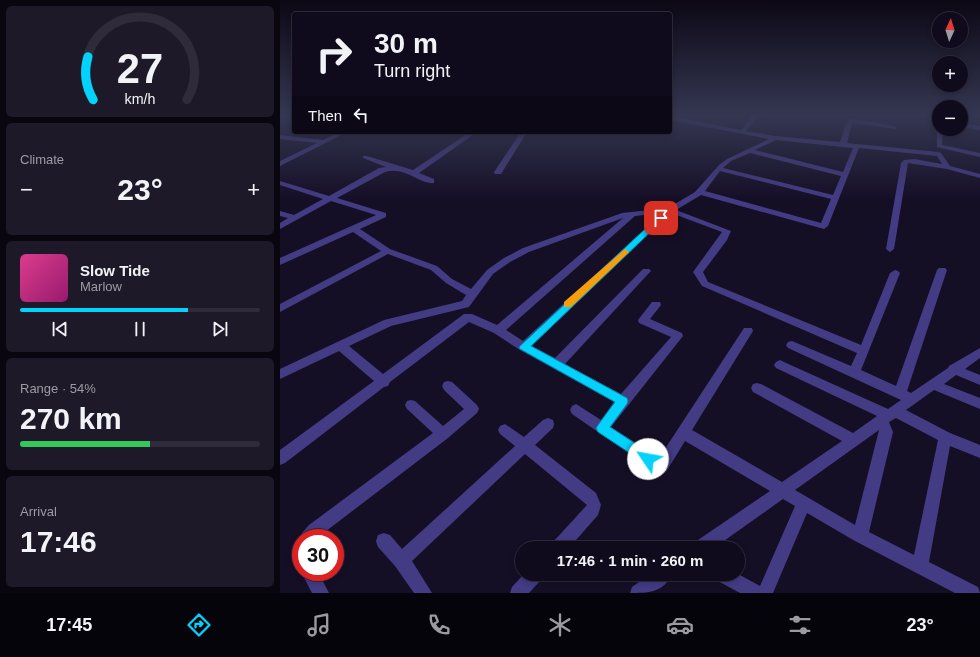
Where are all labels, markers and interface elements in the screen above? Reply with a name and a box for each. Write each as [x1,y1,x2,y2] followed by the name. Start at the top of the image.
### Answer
[932,12,968,48] north arrow
[932,12,968,136] map controls
[308,28,360,80] icon: right
[374,28,438,59] text: 30 m
[117,45,163,92] text: 27
[932,56,968,92] button: +
[374,61,450,81] text: Turn right
[125,90,156,106] text: km/h
[932,100,968,136] button: −
[350,104,372,126] icon: left
[308,107,342,124] text: Then
[20,152,64,167] text: Climate
[117,173,163,206] text: 23°
[20,177,33,202] text: −
[247,177,260,202] text: +
[644,201,678,235] pin
[650,207,672,229] icon: arrive
[80,262,150,279] text: Slow Tide
[80,279,122,294] text: Marlow
[49,318,71,340] icon: previous
[129,318,151,340] icon: pause
[209,318,231,340] icon: next
[20,381,96,396] text: Range · 54%
[20,402,122,435] text: 270 km
[627,438,669,480] position arrow
[20,504,57,519] text: Arrival
[20,525,97,558] text: 17:46
[292,529,344,581] speed limit sign: 30
[557,552,703,569] text: 17:46 · 1 min · 260 m
[185,611,213,639] icon: directions
[305,611,333,639] icon: music
[425,611,453,639] icon: phone
[546,611,574,639] icon: climate
[666,611,694,639] icon: car
[786,611,814,639] icon: filters
[46,615,92,635] text: 17:45
[907,615,934,635] text: 23°

